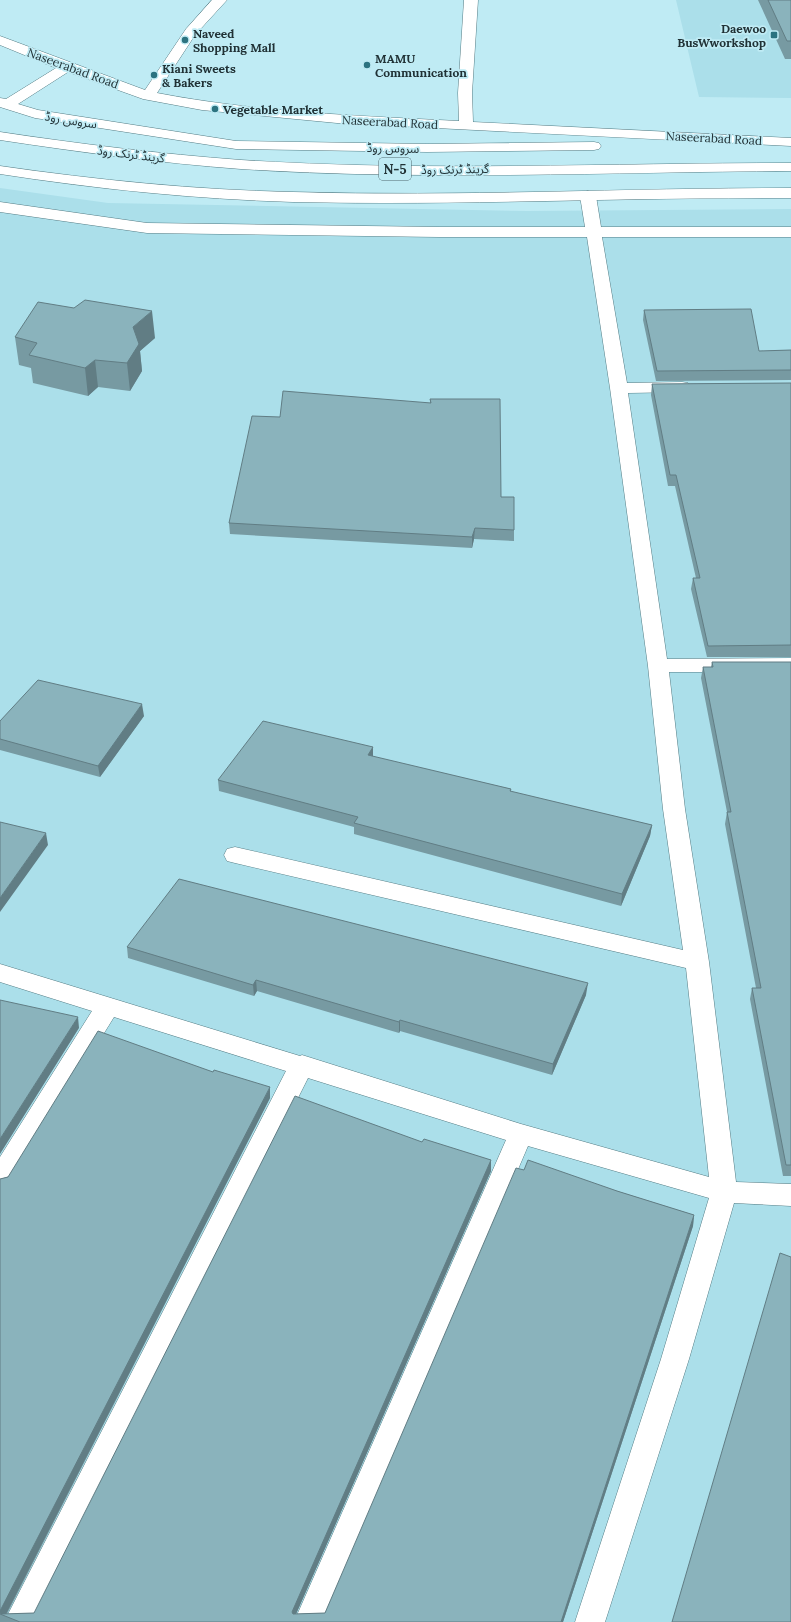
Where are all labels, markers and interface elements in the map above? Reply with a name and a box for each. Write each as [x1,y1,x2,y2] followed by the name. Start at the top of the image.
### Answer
[677,21,766,50] place label: Daewoo BusWworkshop
[193,26,276,55] place label: Naveed Shopping Mall
[769,30,779,40] marker: Daewoo BusWworkshop
[180,35,190,45] marker: Naveed Shopping Mall
[25,44,121,92] street label: Naseerabad Road
[375,51,467,80] place label: MAMU Communication
[362,60,372,70] marker: MAMU Communication
[162,61,236,90] place label: Kiani Sweets & Bakers
[149,70,159,80] marker: Kiani Sweets & Bakers
[223,102,324,117] place label: Vegetable Market
[210,104,220,114] marker: Vegetable Market
[44,108,98,132] street label: سروس روڈ
[341,112,439,132] street label: Naseerabad Road
[665,128,763,148] street label: Naseerabad Road
[367,140,419,156] street label: سروس روڈ
[96,142,167,166] street label: گرینڈ ٹرنک روڈ
[379,158,411,180] road number: N-5
[421,161,490,177] street label: گرینڈ ٹرنک روڈ

